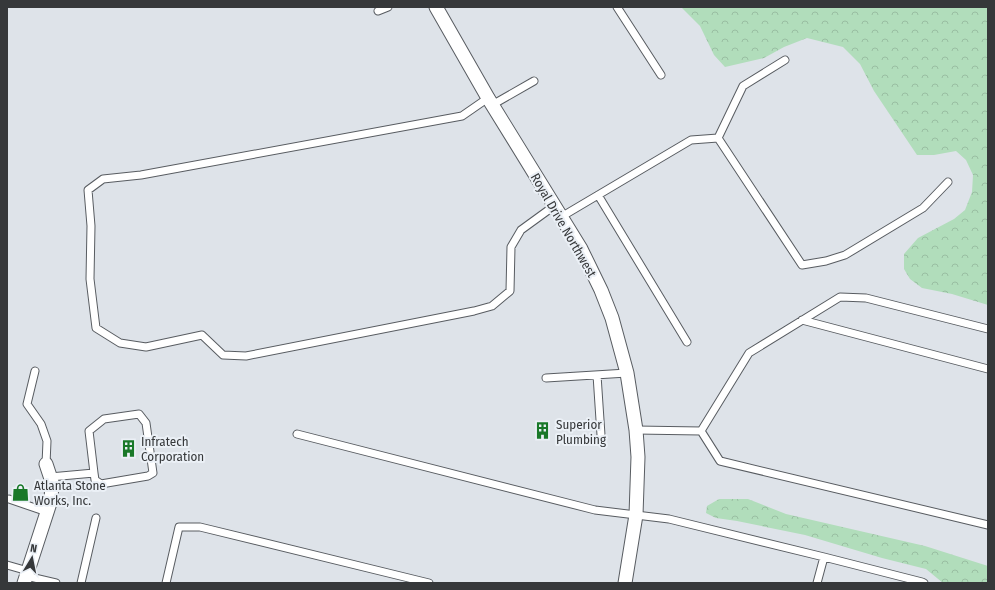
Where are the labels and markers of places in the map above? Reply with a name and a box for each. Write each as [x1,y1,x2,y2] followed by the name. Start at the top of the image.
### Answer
[556,417,607,447] place label: Superior Plumbing
[533,421,553,441] building icon: Superior Plumbing
[141,434,204,464] place label: Infratech Corporation
[118,438,138,458] building icon: Infratech Corporation
[34,478,106,508] place label: Atlanta Stone Works, Inc.
[11,482,31,502] shop icon: Atlanta Stone Works, Inc.

